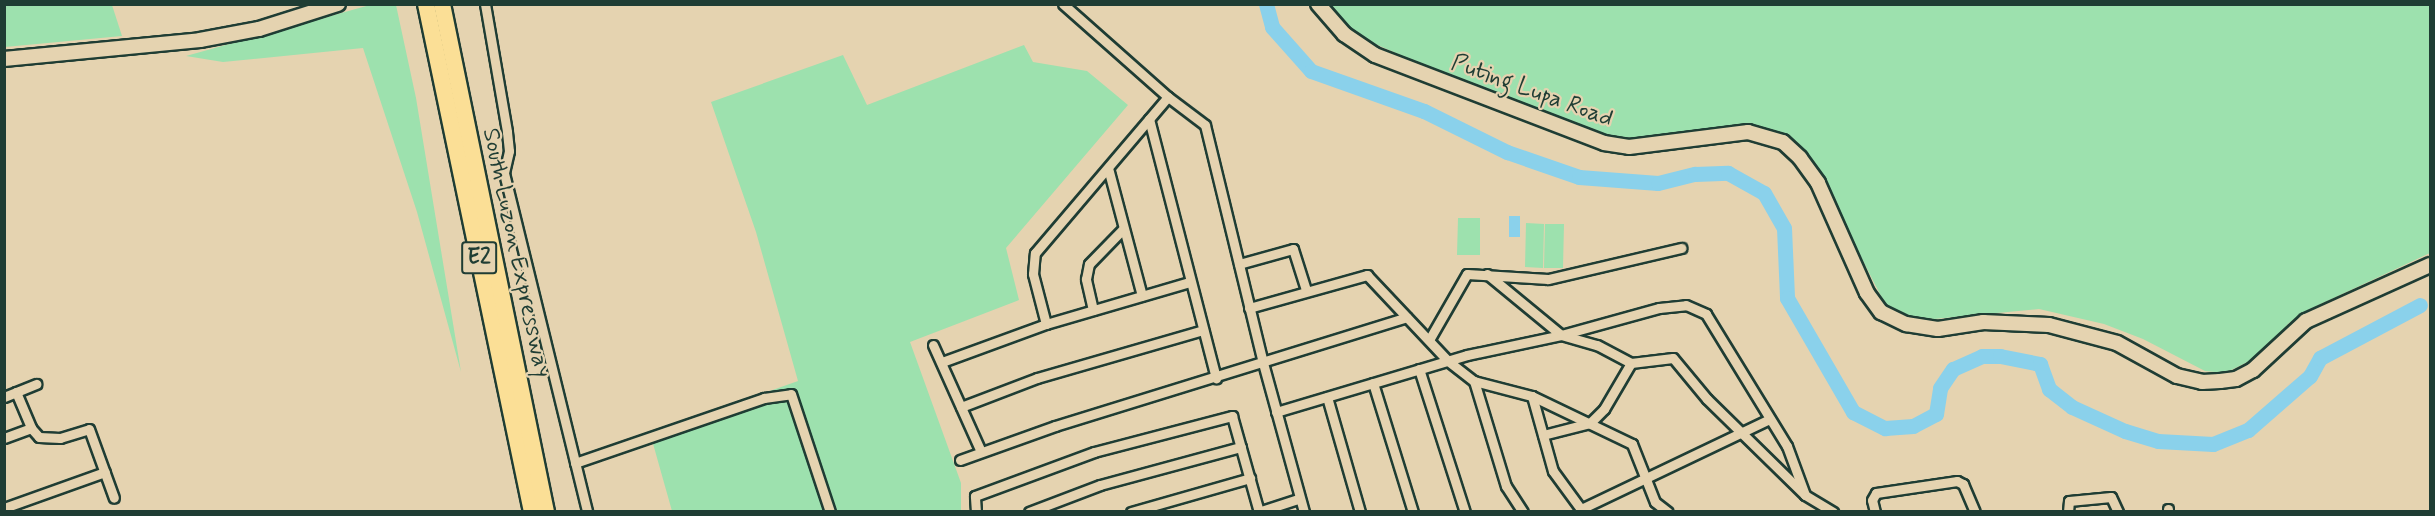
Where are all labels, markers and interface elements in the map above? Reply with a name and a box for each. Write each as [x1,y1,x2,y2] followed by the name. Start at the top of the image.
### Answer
[1447,48,1617,134] street label: Puting Lupa Road
[475,124,557,382] street label: South Luzon Expressway
[461,239,497,277] road number: E2

